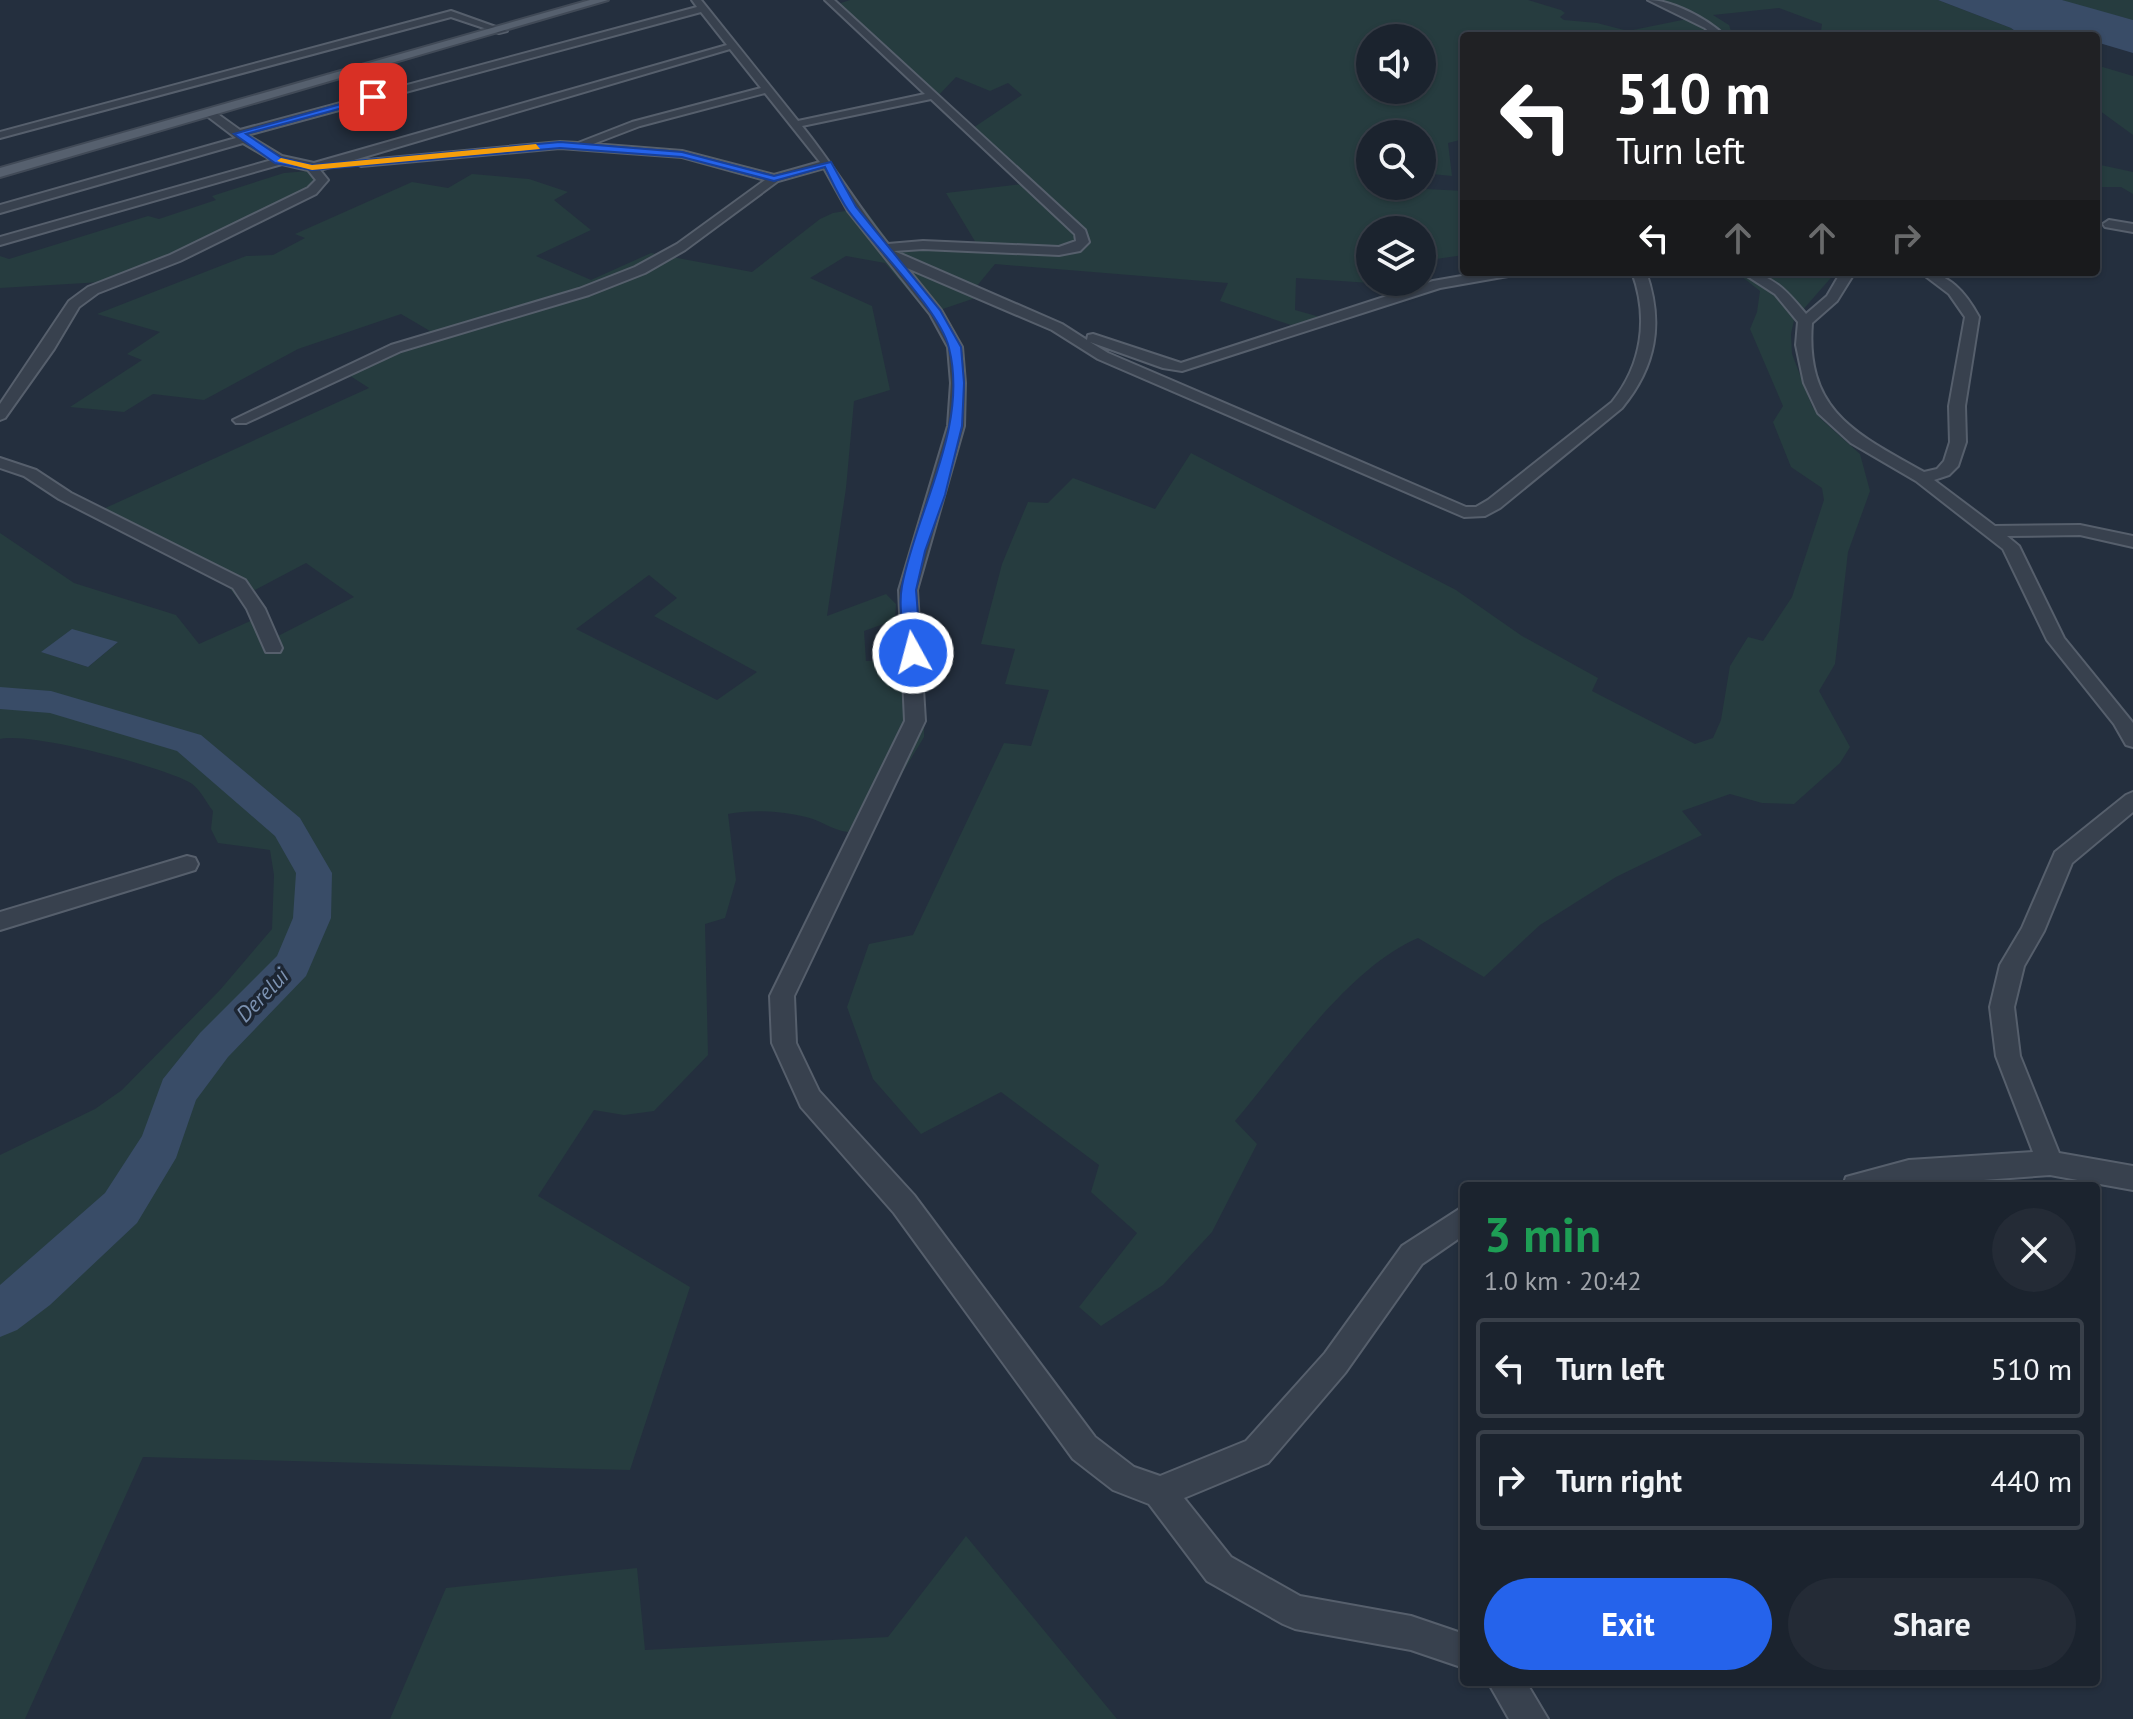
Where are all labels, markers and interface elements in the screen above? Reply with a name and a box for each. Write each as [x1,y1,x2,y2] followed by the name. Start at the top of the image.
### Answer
[1356,24,1436,296] map controls
[1356,24,1436,104] button: sound
[1616,57,1771,129] text: 510 m
[339,63,407,131] pin
[1484,64,1588,168] icon: left
[351,75,395,119] icon: arrive
[1356,120,1436,200] button: search
[1616,127,1745,174] text: Turn left
[1356,216,1436,296] button: layers
[1632,216,1676,260] icon: left
[1716,216,1760,260] icon: ahead
[1800,216,1844,260] icon: ahead
[1884,216,1928,260] icon: right
[871,611,955,695] position arrow
[230,961,295,1028] water label: Derelui
[1484,1203,1601,1265] text: 3 min
[1992,1208,2076,1292] button: close
[1484,1264,1642,1297] text: 1.0 km · 20:42
[1488,1346,1532,1390] icon: left
[1556,1349,1664,1388] text: Turn left
[1991,1349,2072,1388] text: 510 m
[1488,1458,1532,1502] icon: right
[1556,1461,1682,1500] text: Turn right
[1991,1461,2072,1500] text: 440 m
[1484,1578,1772,1670] button: Exit
[1788,1578,2076,1670] button: Share

